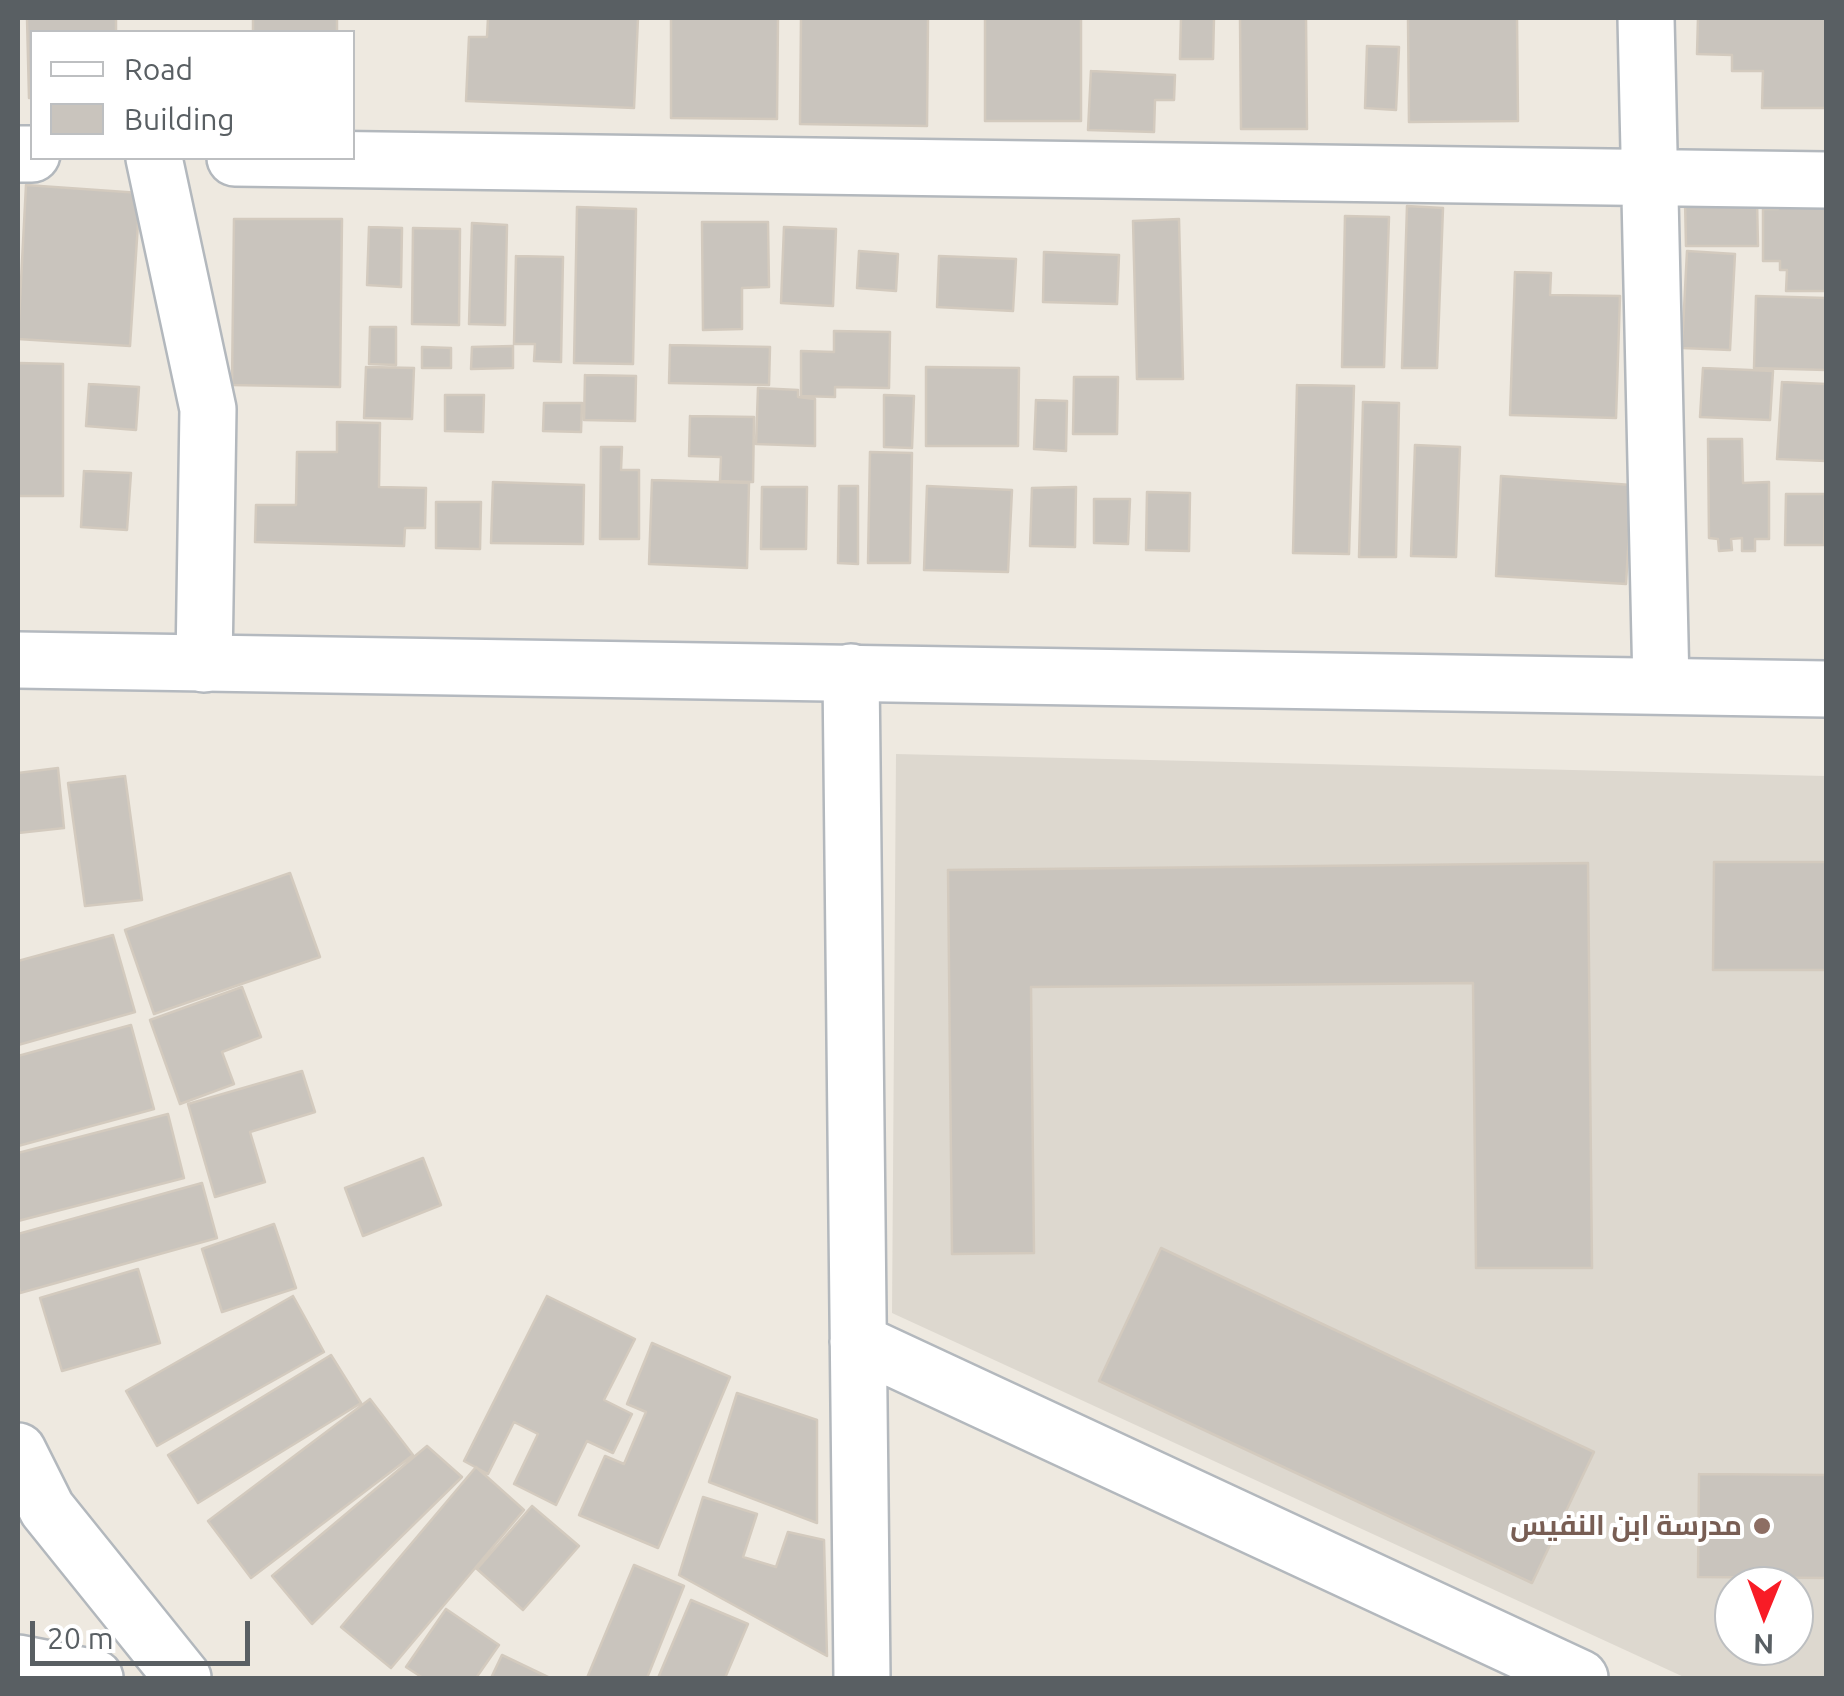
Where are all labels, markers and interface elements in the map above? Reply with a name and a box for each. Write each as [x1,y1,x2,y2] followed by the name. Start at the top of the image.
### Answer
[30,30,355,160] legend
[124,52,193,86] text: Road
[124,102,235,136] text: Building
[1510,1509,1742,1543] place label: مدرسة ابن النفيس
[1751,1515,1773,1537] marker: مدرسة ابن النفيس
[1714,1566,1814,1666] north arrow
[35,1601,255,1663] scale bar
[47,1621,114,1655] text: 20 m
[1753,1629,1774,1660] text: N

